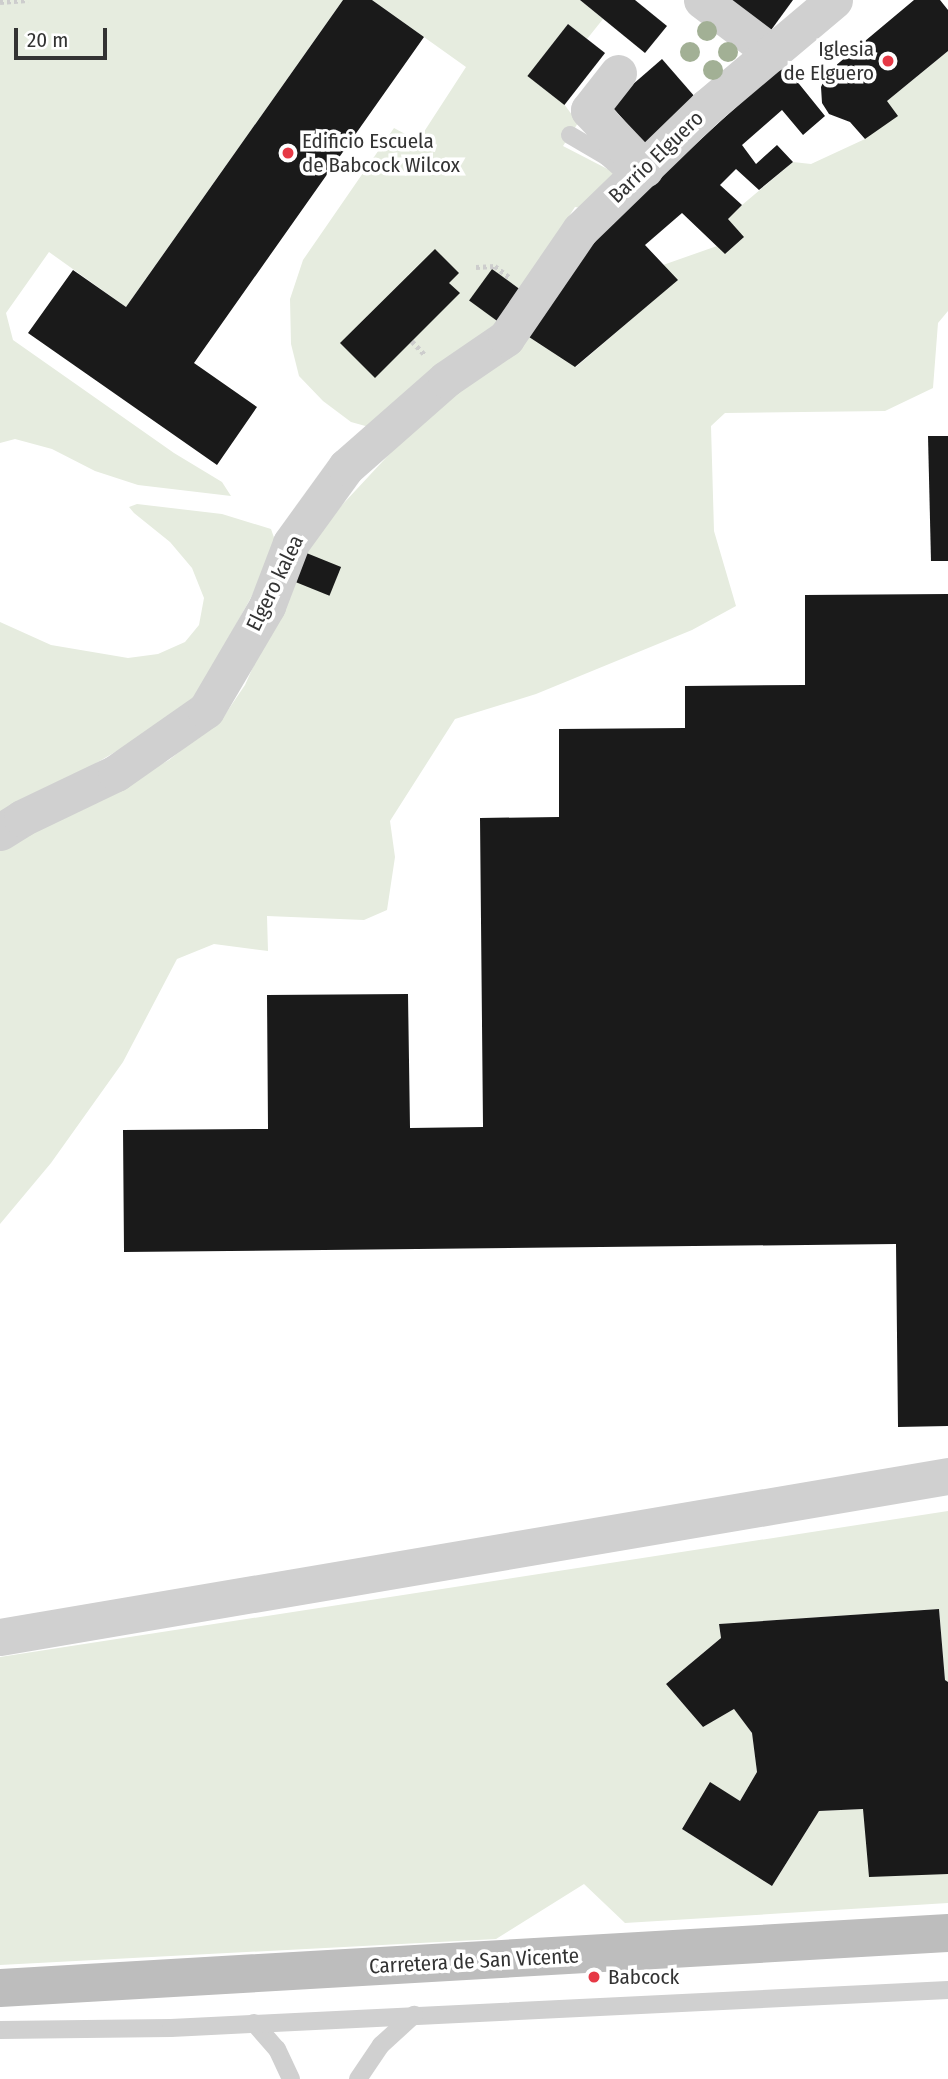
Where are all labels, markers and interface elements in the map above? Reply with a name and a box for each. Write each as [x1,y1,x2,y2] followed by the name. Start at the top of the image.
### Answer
[18,14,110,58] scale bar
[27,27,68,53] text: 20 m
[783,36,874,86] place label: Iglesia de Elguero
[880,53,896,69] marker: Iglesia de Elguero
[603,106,709,208] street label: Barrio Elguero
[302,128,460,178] place label: Edificio Escuela de Babcock Wilcox
[280,145,296,161] marker: Edificio Escuela de Babcock Wilcox
[241,531,309,635] street label: Elgero kalea
[368,1943,580,1979] street label: Carretera de San Vicente
[608,1964,679,1990] place label: Babcock
[586,1969,602,1985] marker: Babcock

